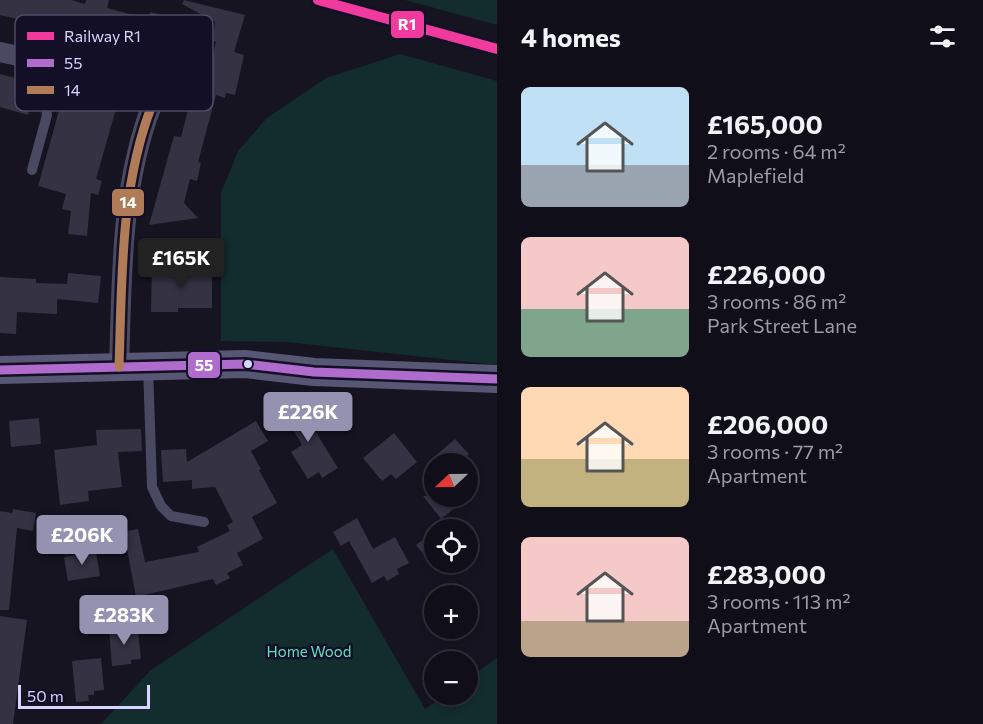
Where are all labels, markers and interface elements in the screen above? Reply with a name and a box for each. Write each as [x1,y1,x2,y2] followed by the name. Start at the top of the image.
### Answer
[390,10,425,39] line badge: R1
[398,14,416,33] text: R1
[15,15,213,111] legend
[926,20,959,53] icon: filters
[521,21,621,52] text: 4 homes
[64,26,141,45] text: Railway R1
[64,53,82,72] text: 55
[64,80,81,99] text: 14
[707,108,823,139] text: £165,000
[569,111,641,183] icon: home
[707,139,846,163] text: 2 rooms · 64 m²
[707,163,804,187] text: Maplefield
[111,188,145,217] line badge: 14
[119,192,137,211] text: 14
[139,238,223,289] pin: £165K
[152,245,210,269] text: £165K
[707,258,826,289] text: £226,000
[569,261,641,333] icon: home
[707,289,846,313] text: 3 rooms · 86 m²
[707,313,857,337] text: Park Street Lane
[187,351,221,379] line badge: 55
[195,355,213,374] text: 55
[242,358,254,370] unlabelled marker
[266,392,350,443] pin: £226K
[277,399,339,423] text: £226K
[707,408,828,439] text: £206,000
[569,411,641,483] icon: home
[707,439,843,463] text: 3 rooms · 77 m²
[424,453,478,507] north arrow
[424,453,478,705] map controls
[707,463,807,487] text: Apartment
[40,515,124,566] pin: £206K
[424,519,478,573] button: locate
[51,522,114,546] text: £206K
[707,558,826,589] text: £283,000
[569,561,641,633] icon: home
[424,585,478,639] button: +
[707,589,851,613] text: 3 rooms · 113 m²
[82,595,166,646] pin: £283K
[93,602,155,626] text: £283K
[707,613,807,637] text: Apartment
[267,642,351,660] park label: Home Wood
[424,651,478,705] button: −
[18,682,150,710] scale bar
[27,686,64,705] text: 50 m

